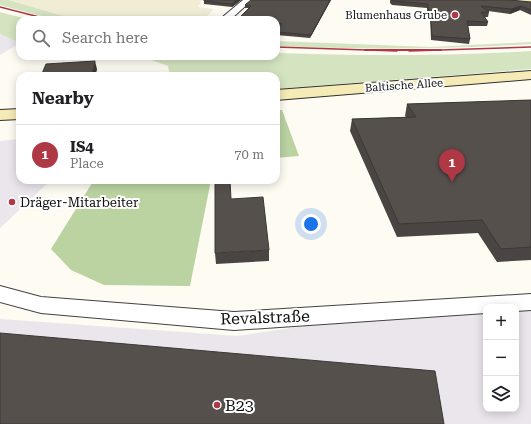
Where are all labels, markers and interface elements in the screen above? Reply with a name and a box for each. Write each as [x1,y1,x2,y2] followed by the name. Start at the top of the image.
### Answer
[345,9,447,22] place label: Blumenhaus Grube
[450,10,460,20] marker: Blumenhaus Grube
[16,16,280,60] search box
[30,27,52,49] icon: search
[62,29,148,47] text: Search here
[364,76,444,95] street label: Baltische Allee
[32,88,94,108] text: Nearby
[70,138,94,156] text: IS4
[41,147,49,162] text: 1
[234,147,264,162] text: 70 m
[439,149,465,182] pin: 1
[70,156,104,171] text: Place
[20,195,139,210] place label: Dräger-Mitarbeiter
[7,197,17,207] marker: Dräger-Mitarbeiter
[301,214,321,234] your location
[483,304,519,412] map controls
[483,304,519,340] button: +
[220,306,310,329] street label: Revalstraße
[483,340,519,376] button: −
[483,376,519,412] button: layers
[225,396,254,415] place label: B23
[212,400,222,410] marker: B23

